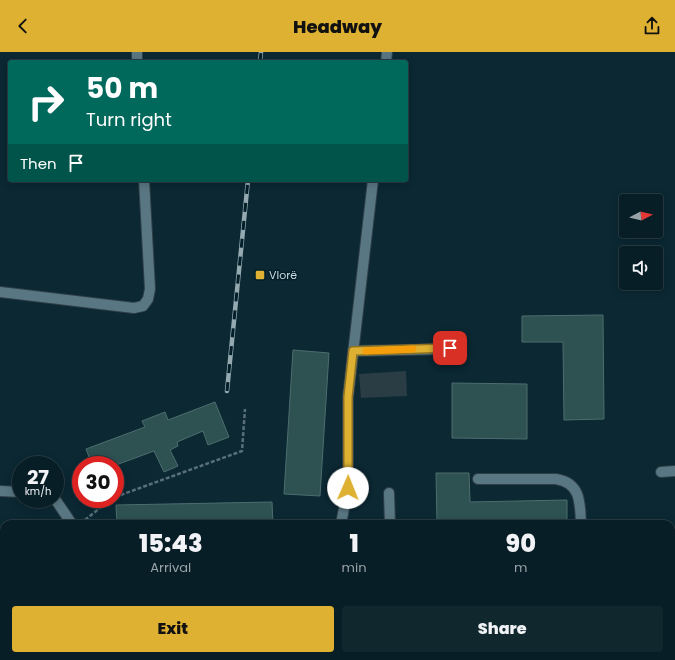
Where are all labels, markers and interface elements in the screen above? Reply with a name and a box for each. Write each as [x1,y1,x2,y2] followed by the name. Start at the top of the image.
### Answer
[293,14,382,39] text: Headway
[12,15,34,37] icon: back
[641,15,663,37] icon: share
[86,69,158,108] text: 50 m
[20,76,72,128] icon: right
[86,107,172,132] text: Turn right
[65,152,87,174] icon: arrive
[20,153,57,174] text: Then
[619,194,663,238] north arrow
[619,194,663,290] map controls
[619,246,663,290] button: sound
[269,267,297,283] place label: Vlorë
[254,269,266,281] marker: Vlorë
[433,331,467,365] pin
[439,337,461,359] icon: arrive
[72,456,124,508] speed limit sign: 30
[27,463,49,491] text: 27
[327,467,369,509] position arrow
[25,484,51,499] text: km/h
[139,527,203,560] text: 15:43
[349,527,359,560] text: 1
[506,527,536,560] text: 90
[150,558,191,577] text: Arrival
[342,558,367,577] text: min
[514,558,527,577] text: m
[12,606,334,652] button: Exit
[342,606,663,652] button: Share

